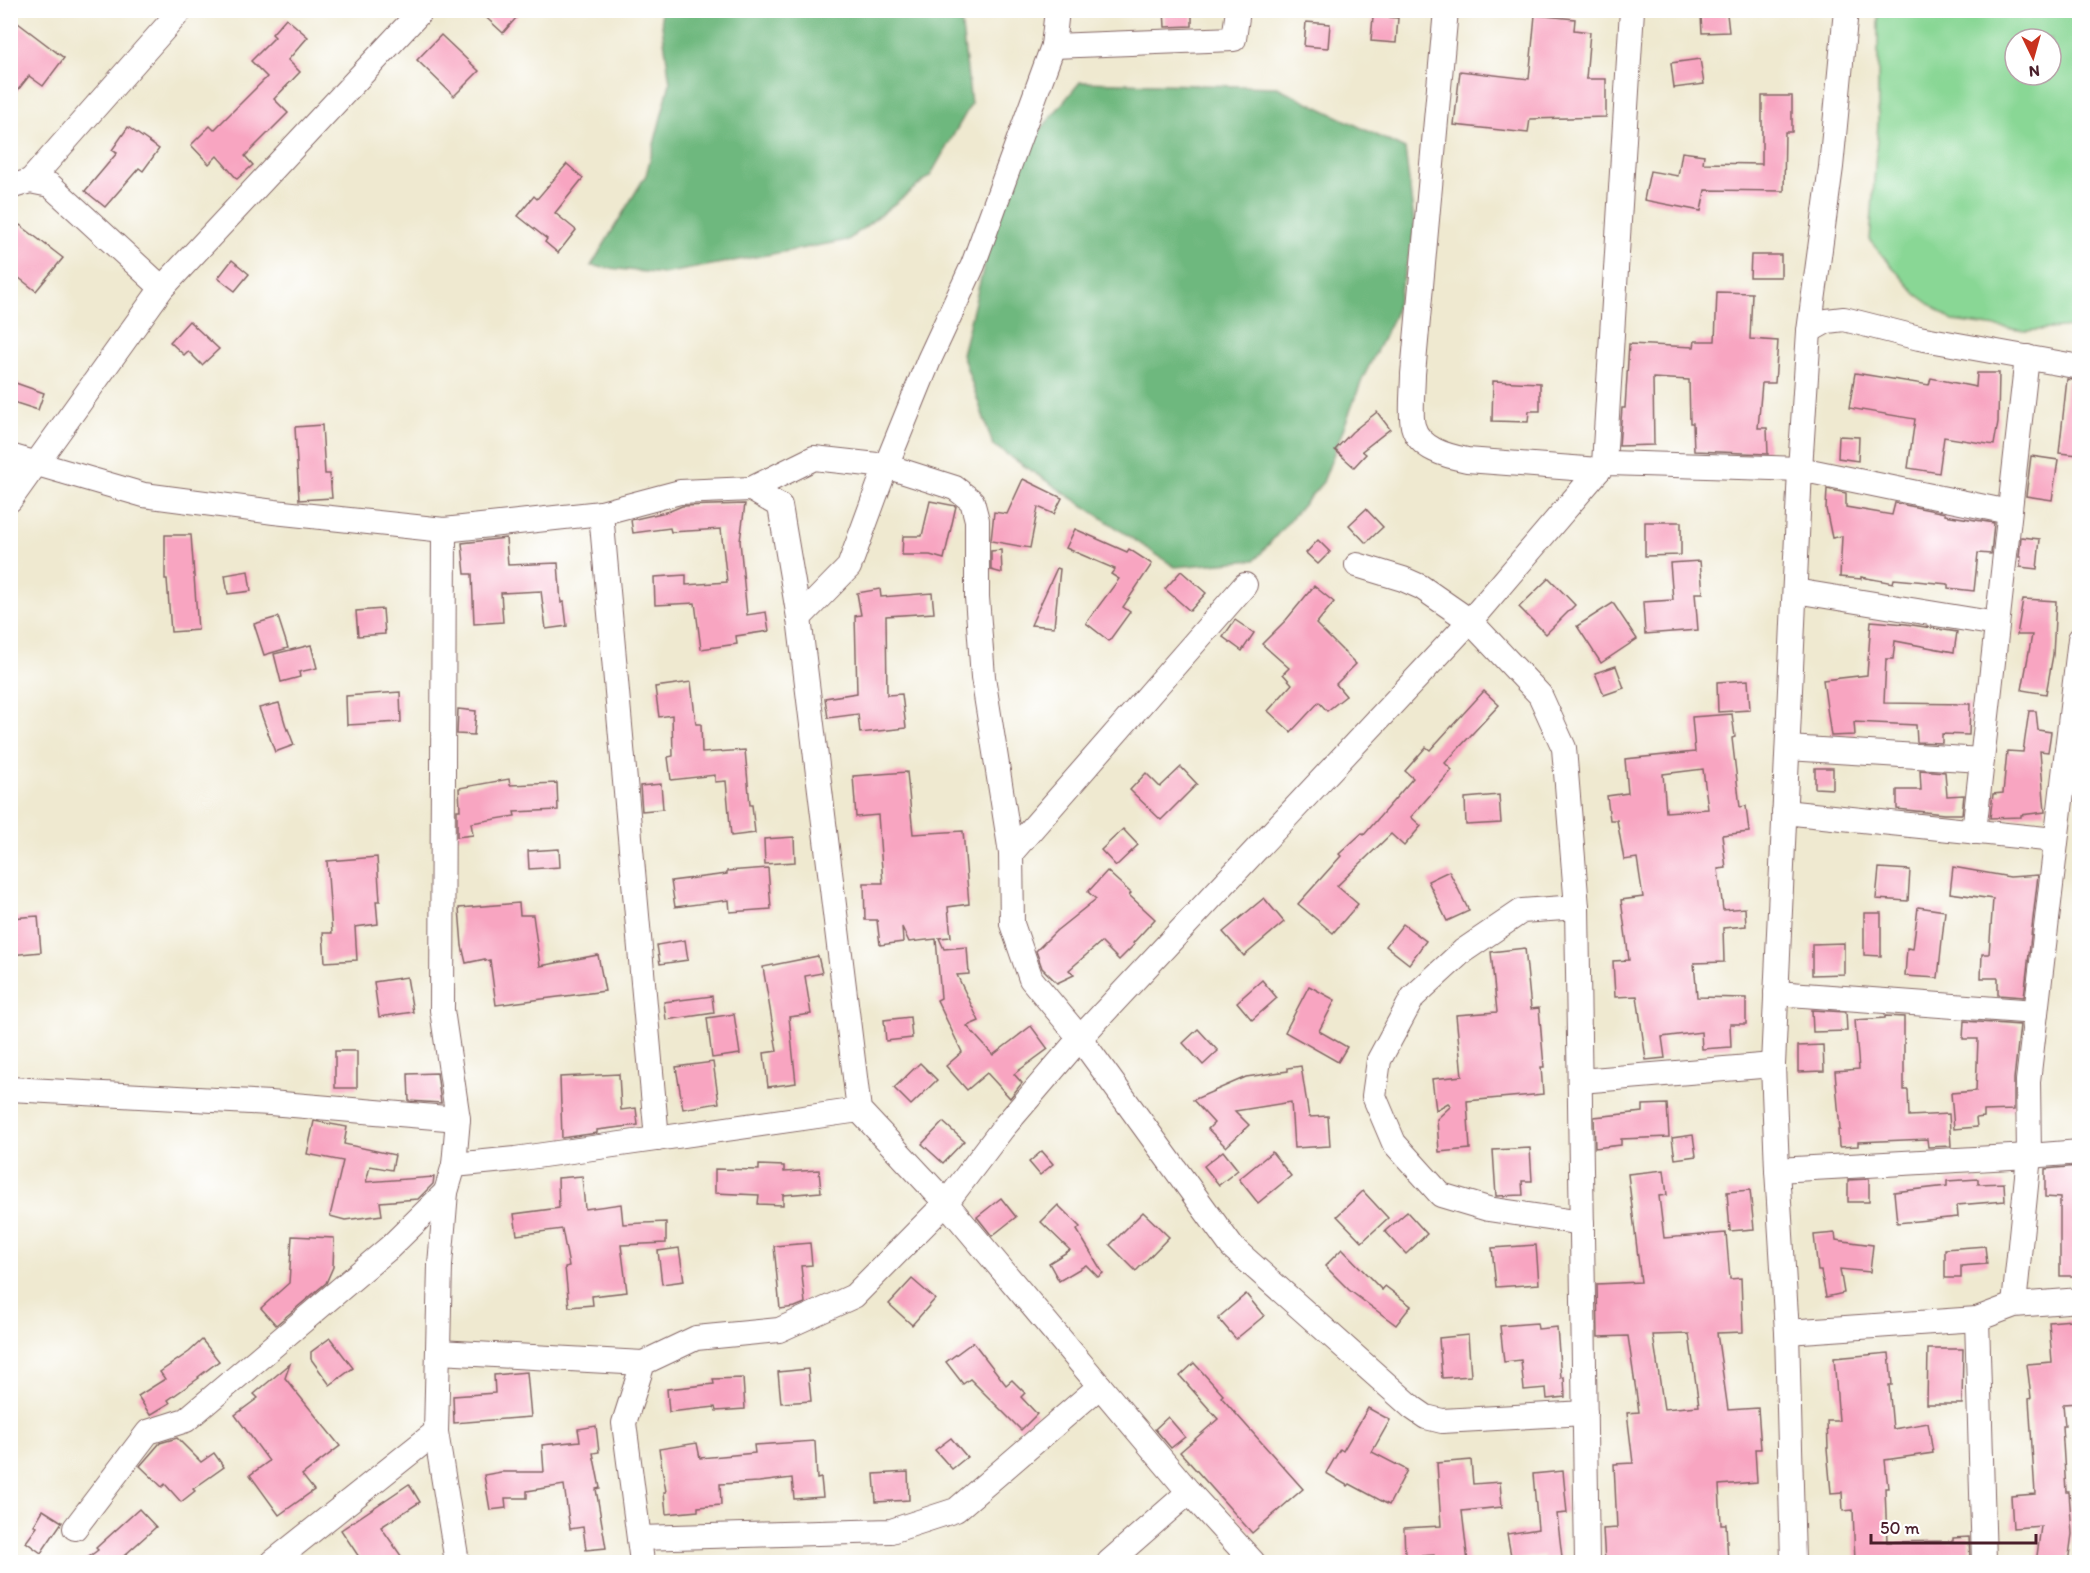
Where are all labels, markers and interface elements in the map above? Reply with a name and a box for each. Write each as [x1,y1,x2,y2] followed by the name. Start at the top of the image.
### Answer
[2003,27,2063,87] north arrow
[2028,62,2040,81] text: N
[1871,1507,2036,1545] scale bar
[1880,1517,1920,1539] text: 50 m

